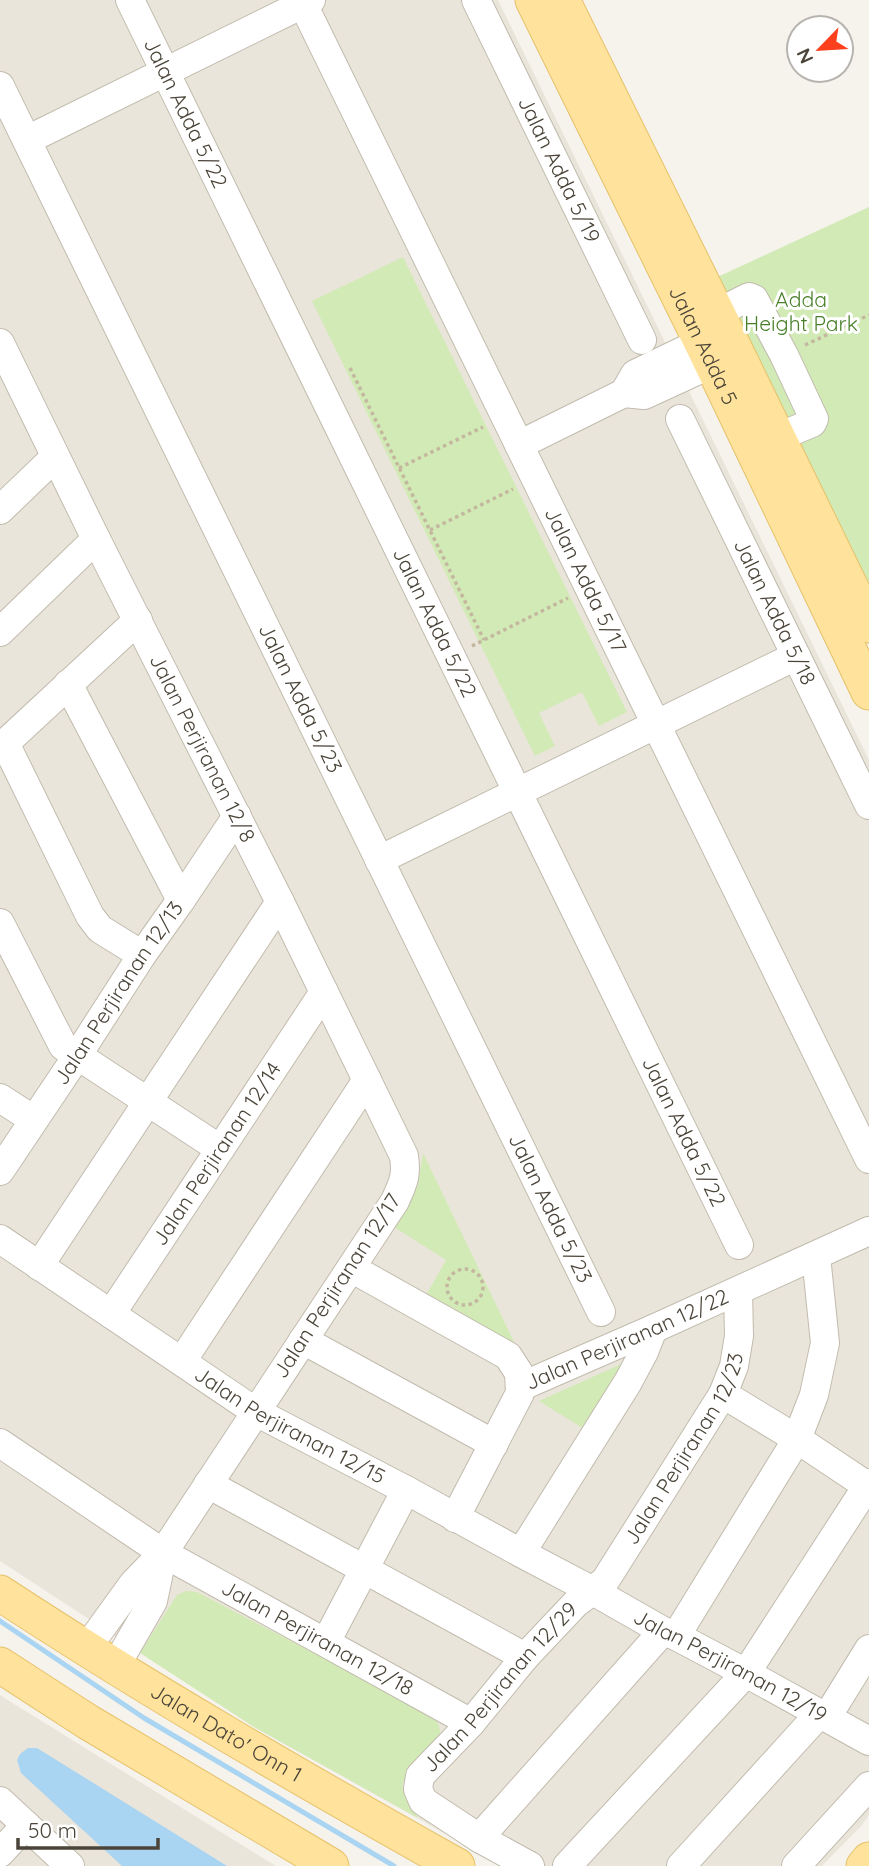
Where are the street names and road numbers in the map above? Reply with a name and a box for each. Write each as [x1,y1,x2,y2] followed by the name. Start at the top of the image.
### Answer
[139,34,234,192] street label: Jalan Adda 5/22
[513,92,607,247] street label: Jalan Adda 5/19
[664,281,744,409] street label: Jalan Adda 5
[540,503,633,657] street label: Jalan Adda 5/17
[729,534,822,689] street label: Jalan Adda 5/18
[388,543,483,701] street label: Jalan Adda 5/22
[254,619,349,777] street label: Jalan Adda 5/23
[145,650,262,846] street label: Jalan Perjiranan 12/8
[48,896,188,1089] street label: Jalan Perjiranan 12/13
[637,1052,732,1211] street label: Jalan Adda 5/22
[146,1057,286,1250] street label: Jalan Perjiranan 12/14
[504,1129,599,1287] street label: Jalan Adda 5/23
[267,1188,406,1383] street label: Jalan Perjiranan 12/17
[521,1283,732,1395] street label: Jalan Perjiranan 12/22
[618,1351,748,1549] street label: Jalan Perjiranan 12/23
[190,1360,390,1489] street label: Jalan Perjiranan 12/15
[217,1574,418,1701] street label: Jalan Perjiranan 12/18
[417,1596,582,1777] street label: Jalan Perjiranan 12/29
[629,1603,832,1727] street label: Jalan Perjiranan 12/19
[146,1677,307,1787] street label: Jalan Dato' Onn 1

